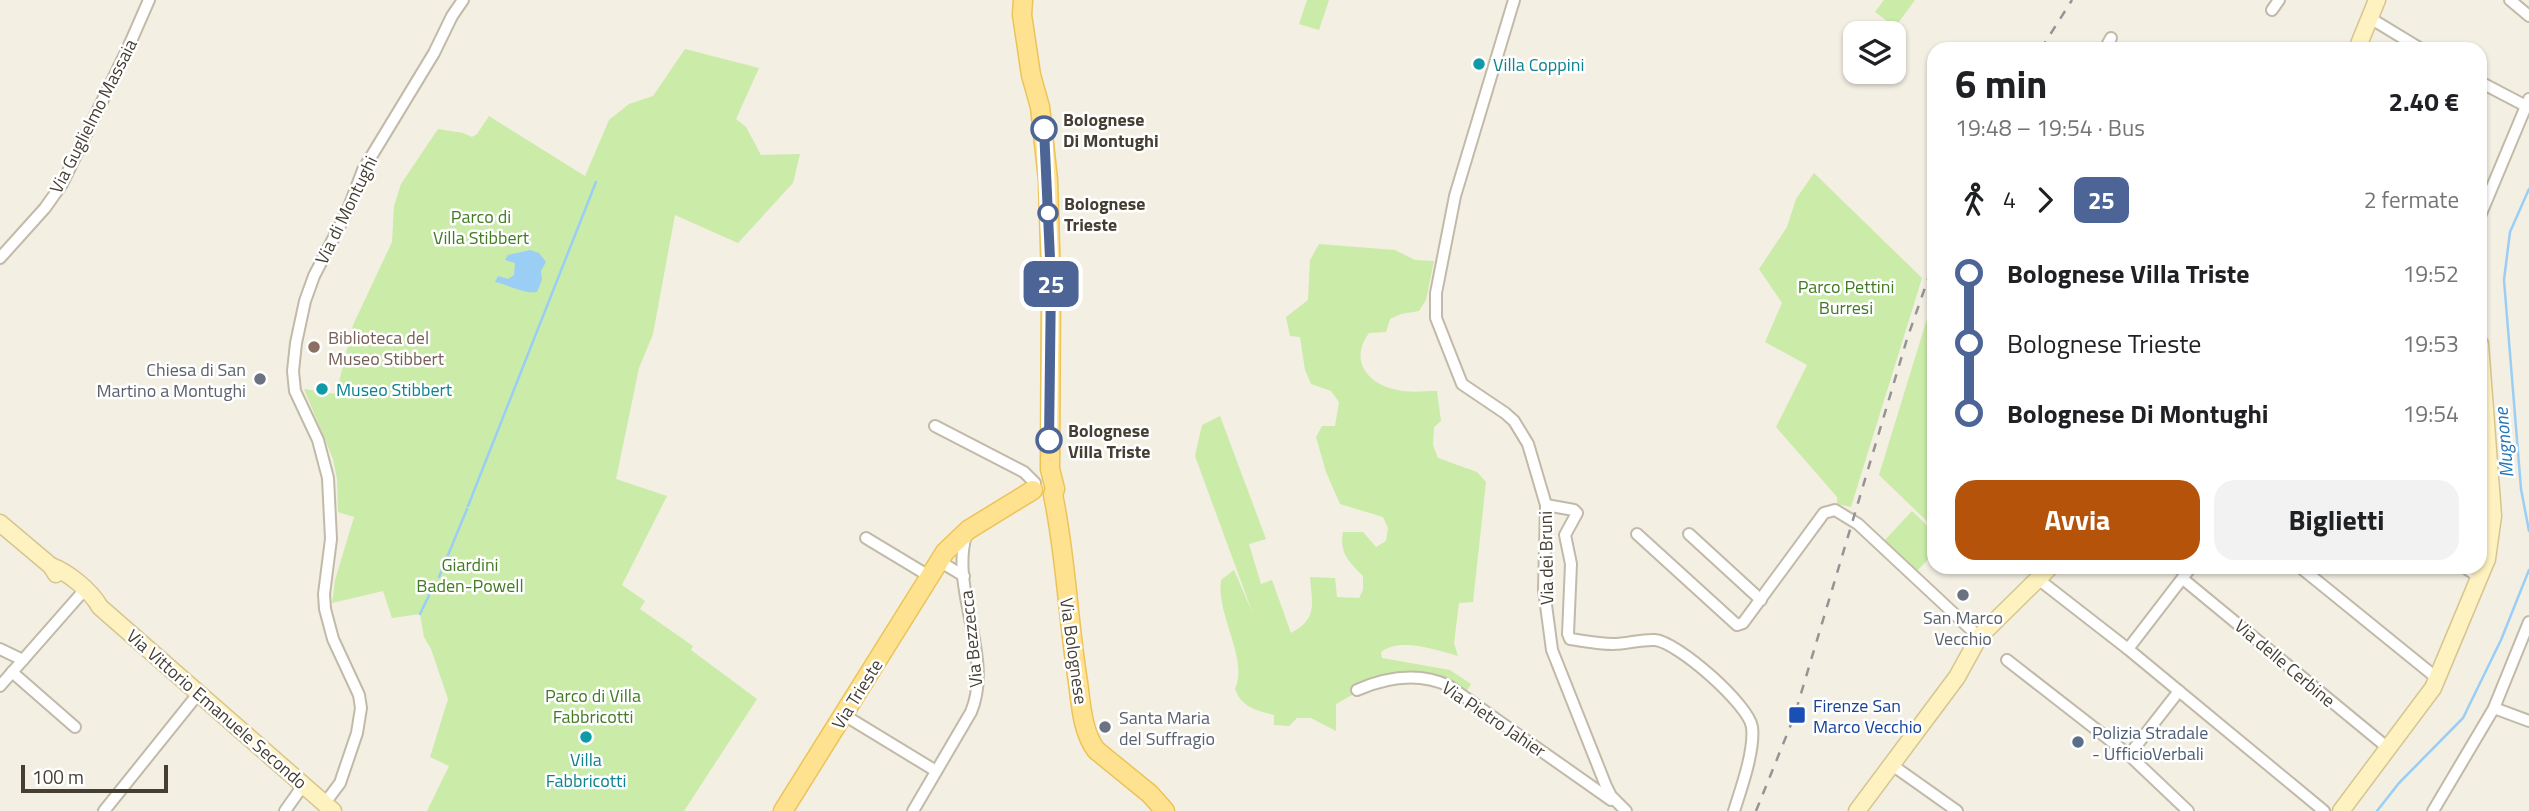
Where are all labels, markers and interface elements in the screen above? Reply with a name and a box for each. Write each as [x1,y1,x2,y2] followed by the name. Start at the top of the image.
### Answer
[1843,21,1906,84] map controls
[1843,21,1906,84] button: layers
[42,34,144,198] street label: Via Guglielmo Massaia
[1493,51,1584,78] place label: Villa Coppini
[1955,55,2047,113] text: 6 min
[1471,56,1487,72] marker: Villa Coppini
[2388,82,2459,121] text: 2.40 €
[1063,106,1159,154] place label: Bolognese Di Montughi
[1955,110,2145,145] text: 19:48 – 19:54 · Bus
[1031,116,1057,142] marker: Bolognese Di Montughi
[308,151,384,269] street label: Via di Montughi
[1955,181,1993,219] icon: walk
[2026,181,2064,219] icon: forward
[2003,182,2016,217] text: 4
[2088,182,2115,218] text: 25
[2364,182,2459,217] text: 2 fermate
[1064,190,1145,238] place label: Bolognese Trieste
[433,203,530,251] park label: Parco di Villa Stibbert
[1038,203,1058,223] marker: Bolognese Trieste
[2007,254,2249,293] text: Bolognese Villa Triste
[2402,256,2459,291] text: 19:52
[1020,261,1082,307] line badge: 25
[1038,266,1064,302] text: 25
[1798,273,1894,321] park label: Parco Pettini Burresi
[328,324,445,372] place label: Biblioteca del Museo Stibbert
[2007,324,2201,363] text: Bolognese Trieste
[2402,326,2459,361] text: 19:53
[306,339,322,355] marker: Biblioteca del Museo Stibbert
[96,356,246,404] place label: Chiesa di San Martino a Montughi
[252,371,268,387] marker: Chiesa di San Martino a Montughi
[336,376,453,403] place label: Museo Stibbert
[314,381,330,397] marker: Museo Stibbert
[2007,394,2268,433] text: Bolognese Di Montughi
[2402,396,2459,431] text: 19:54
[2485,406,2521,479] water label: Mugnone
[1068,417,1150,465] place label: Bolognese Villa Triste
[1036,427,1062,453] marker: Bolognese Villa Triste
[1955,480,2200,560] button: Avvia
[2214,480,2459,560] button: Biglietti
[1532,511,1560,605] street label: Via dei Bruni
[416,551,524,599] park label: Giardini Baden-Powell
[1955,587,1971,603] marker: San Marco Vecchio
[952,589,990,689] street label: Via Bezzecca
[1053,596,1095,706] street label: Via Bolognese
[1923,604,2003,652] place label: San Marco Vecchio
[2229,613,2341,713] street label: Via delle Cerbine
[121,623,313,795] street label: Via Vittorio Emanuele Secondo
[825,654,889,734] street label: Via Trieste
[1437,674,1551,764] street label: Via Pietro Jahier
[545,682,641,730] park label: Parco di Villa Fabbricotti
[1813,692,1922,740] place label: Firenze San Marco Vecchio
[1119,704,1215,752] place label: Santa Maria del Suffragio
[1787,705,1807,725] marker: Firenze San Marco Vecchio
[1097,719,1113,735] marker: Santa Maria del Suffragio
[2092,719,2208,767] place label: Polizia Stradale - UfficioVerbali
[578,729,594,745] marker: Villa Fabbricotti
[2070,734,2086,750] marker: Polizia Stradale - UfficioVerbali
[546,746,626,794] place label: Villa Fabbricotti
[21,762,168,794] scale bar
[32,762,84,791] text: 100 m

